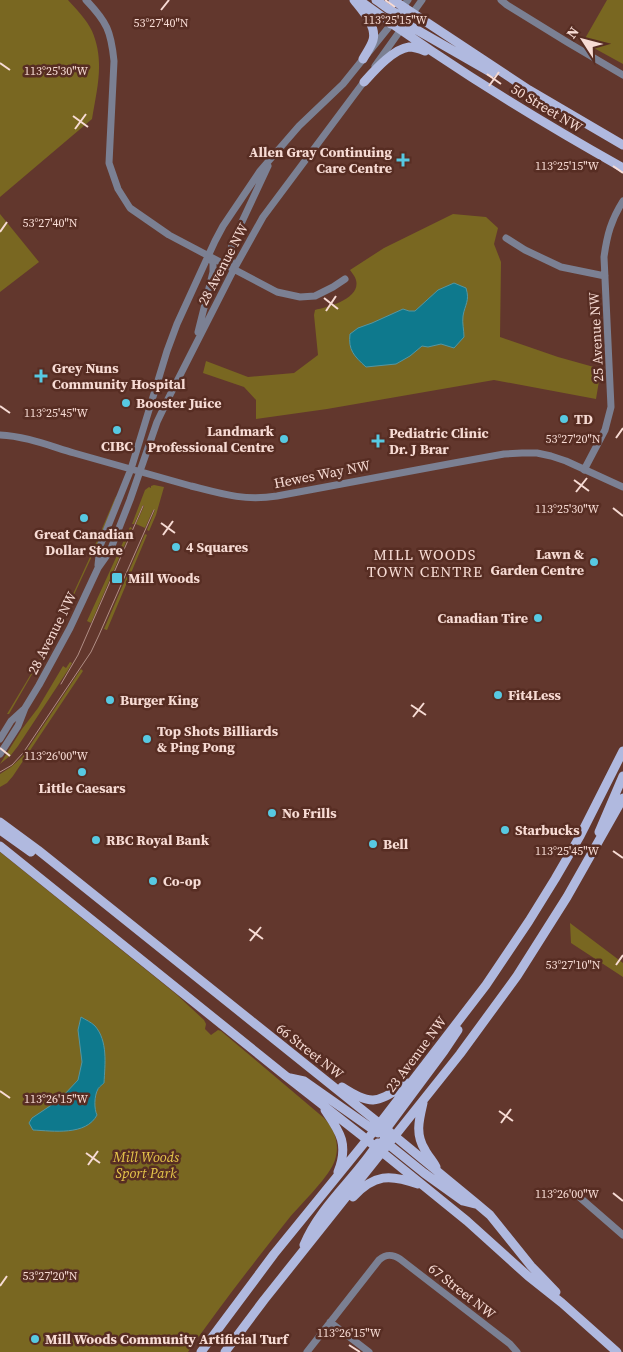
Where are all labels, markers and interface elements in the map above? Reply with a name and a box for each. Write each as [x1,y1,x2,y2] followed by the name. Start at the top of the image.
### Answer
[363,12,427,28] text: 113°25'15"W
[133,15,189,31] text: 53°27'40"N
[558,15,608,65] north arrow
[561,22,584,42] text: N
[24,63,88,79] text: 113°25'30"W
[507,79,587,138] street label: 50 Street NW
[249,142,392,178] place label: Allen Gray Continuing Care Centre
[396,153,410,167] marker: Allen Gray Continuing Care Centre
[535,158,599,174] text: 113°25'15"W
[22,215,78,231] text: 53°27'40"N
[193,219,253,309] street label: 28 Avenue NW
[584,291,608,383] street label: 25 Avenue NW
[52,358,186,394] place label: Grey Nuns Community Hospital
[34,369,48,383] marker: Grey Nuns Community Hospital
[136,393,222,413] place label: Booster Juice
[120,397,132,409] marker: Booster Juice
[24,405,88,421] text: 113°25'45"W
[574,409,593,429] place label: TD
[558,413,570,425] marker: TD
[147,421,275,457] place label: Landmark Professional Centre
[389,423,489,459] place label: Pediatric Clinic Dr. J Brar
[111,424,123,436] marker: CIBC
[545,431,601,447] text: 53°27'20"N
[278,433,290,445] marker: Landmark Professional Centre
[371,434,385,448] marker: Pediatric Clinic Dr. J Brar
[101,436,133,456] place label: CIBC
[272,455,372,493] street label: Hewes Way NW
[535,501,599,517] text: 113°25'30"W
[78,512,90,524] marker: Great Canadian Dollar Store
[34,524,134,560] place label: Great Canadian Dollar Store
[186,537,249,557] place label: 4 Squares
[170,541,182,553] marker: 4 Squares
[367,544,483,582] district label: MILL WOODS TOWN CENTRE
[491,544,584,580] place label: Lawn & Garden Centre
[588,556,600,568] marker: Lawn & Garden Centre
[128,568,201,588] place label: Mill Woods
[110,571,124,585] marker: Mill Woods
[23,588,82,678] street label: 28 Avenue NW
[438,608,528,628] place label: Canadian Tire
[532,612,544,624] marker: Canadian Tire
[508,685,562,705] place label: Fit4Less
[492,689,504,701] marker: Fit4Less
[120,690,199,710] place label: Burger King
[104,694,116,706] marker: Burger King
[157,721,279,757] place label: Top Shots Billiards & Ping Pong
[141,733,153,745] marker: Top Shots Billiards & Ping Pong
[24,748,88,764] text: 113°26'00"W
[76,766,88,778] marker: Little Caesars
[38,778,126,798] place label: Little Caesars
[282,803,337,823] place label: No Frills
[266,807,278,819] marker: No Frills
[515,820,580,840] place label: Starbucks
[499,824,511,836] marker: Starbucks
[106,830,210,850] place label: RBC Royal Bank
[90,834,102,846] marker: RBC Royal Bank
[383,834,409,854] place label: Bell
[367,838,379,850] marker: Bell
[535,843,599,859] text: 113°25'45"W
[163,871,201,891] place label: Co-op
[147,875,159,887] marker: Co-op
[545,957,601,973] text: 53°27'10"N
[381,1012,451,1096] street label: 23 Avenue NW
[272,1018,348,1084] street label: 66 Street NW
[24,1091,88,1107] text: 113°26'15"W
[112,1147,180,1183] park label: Mill Woods Sport Park
[535,1186,599,1202] text: 113°26'00"W
[424,1258,500,1324] street label: 67 Street NW
[22,1268,78,1284] text: 53°27'20"N
[317,1325,381,1341] text: 113°26'15"W
[45,1329,290,1349] place label: Mill Woods Community Artificial Turf
[29,1333,41,1345] marker: Mill Woods Community Artificial Turf

